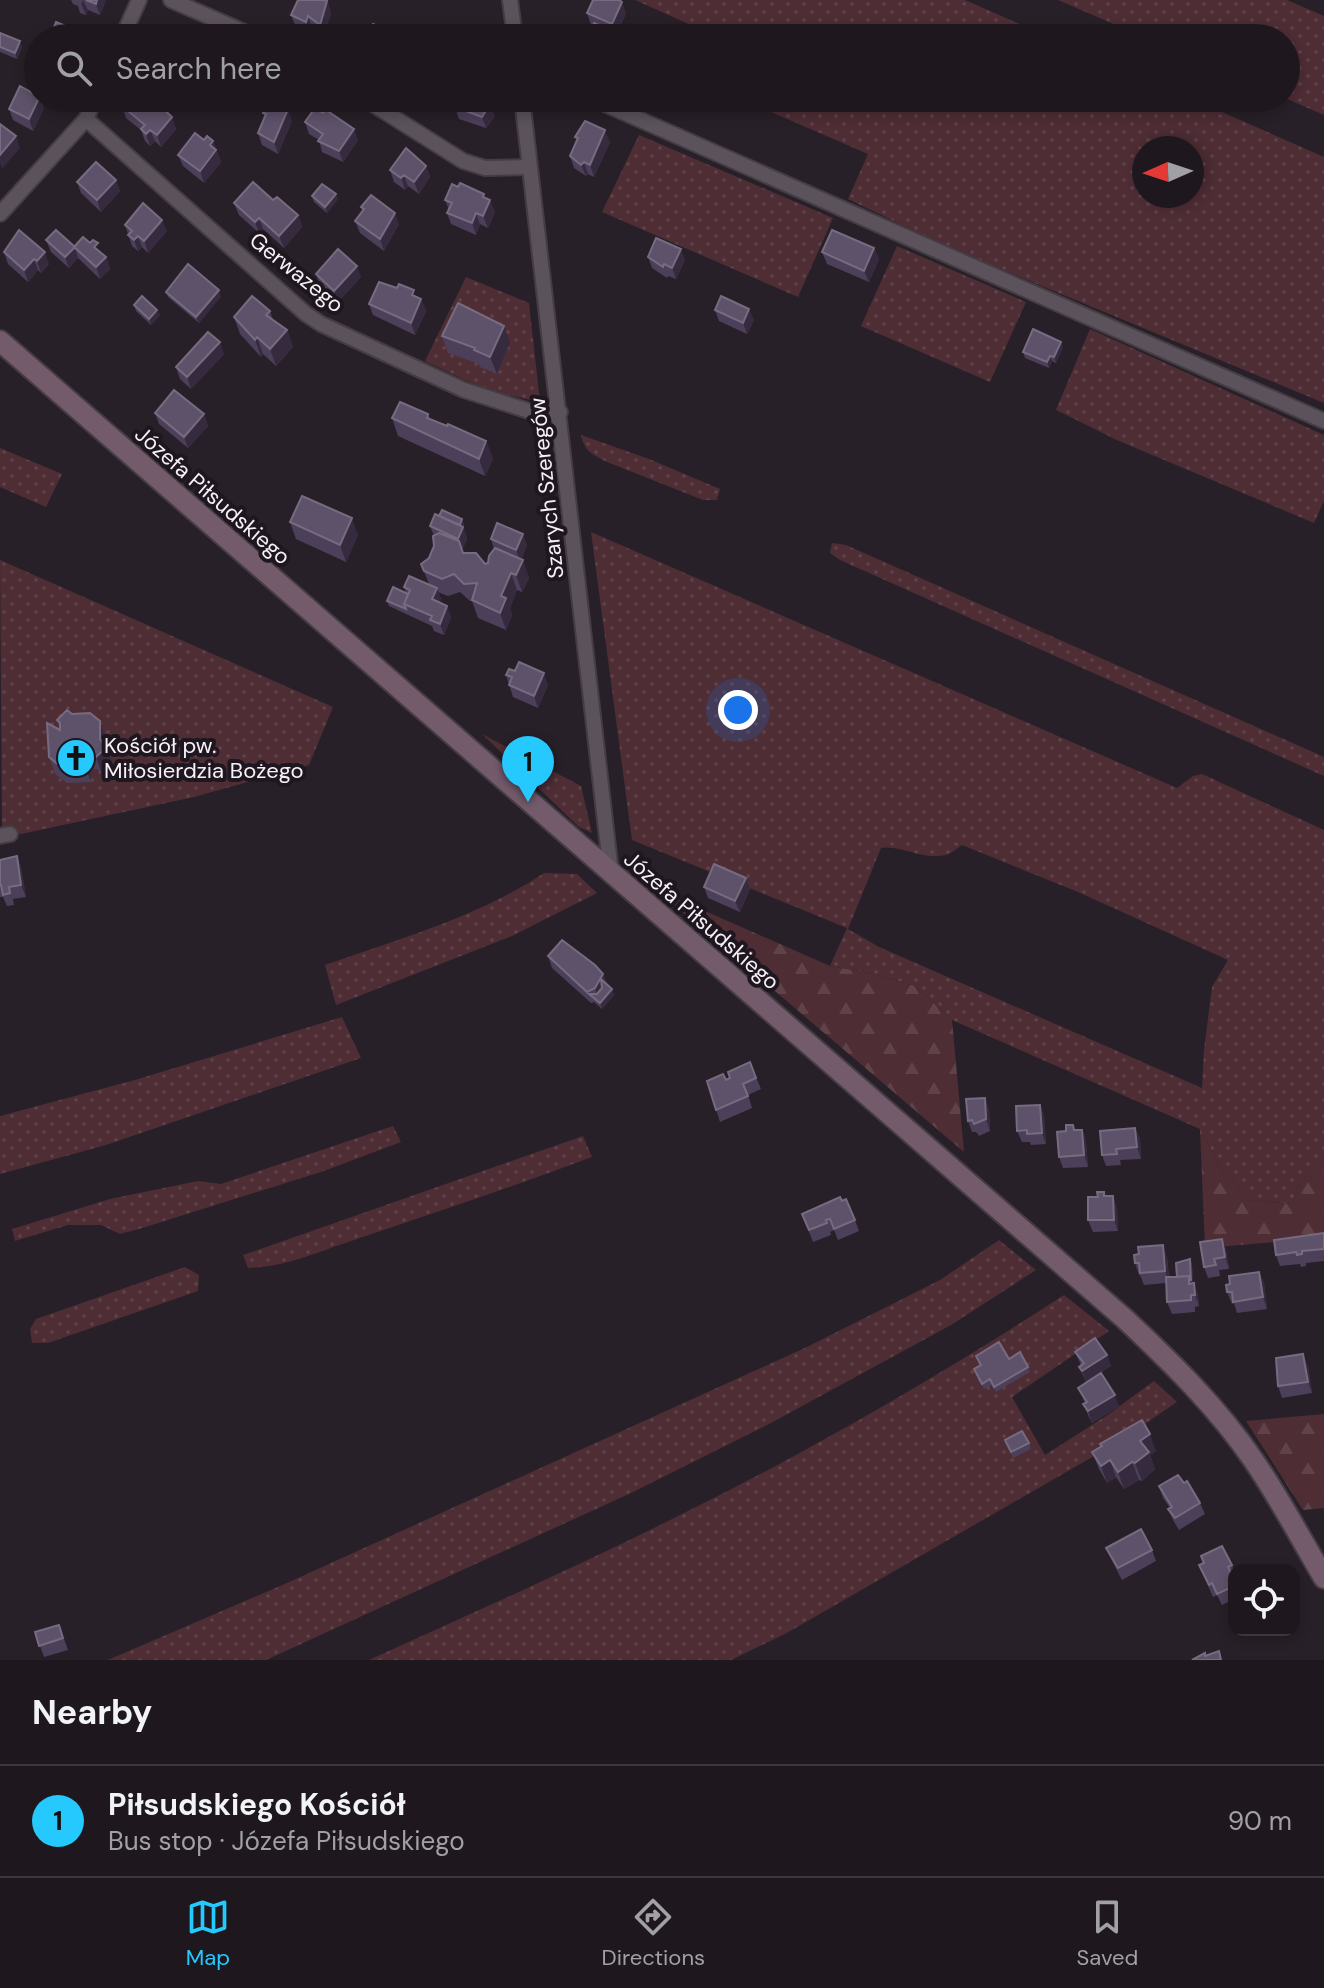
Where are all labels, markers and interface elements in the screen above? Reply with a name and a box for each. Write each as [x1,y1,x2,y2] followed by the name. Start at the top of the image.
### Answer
[24,24,1300,112] search box
[52,46,96,90] icon: search
[116,49,282,88] text: Search here
[1132,136,1204,208] north arrow
[244,226,350,319] street label: Gerwazego
[523,396,570,580] street label: Szarych Szeregów
[129,420,297,571] street label: Józefa Piłsudskiego
[718,690,758,730] your location
[104,731,304,785] place label: Kościół pw. Miłosierdzia Bożego
[502,736,554,802] pin: 1
[55,737,97,779] church icon: Kościół pw. Miłosierdzia Bożego
[618,845,786,996] street label: Józefa Piłsudskiego
[1228,1564,1300,1636] map controls
[1228,1564,1300,1636] button: locate
[32,1690,152,1735] text: Nearby
[108,1785,406,1824] text: Piłsudskiego Kościół
[53,1804,63,1838] text: 1
[1228,1804,1292,1838] text: 90 m
[108,1824,465,1858] text: Bus stop · Józefa Piłsudskiego
[186,1895,230,1972] tab: Map
[602,1895,705,1972] tab: Directions
[1077,1895,1138,1972] tab: Saved

